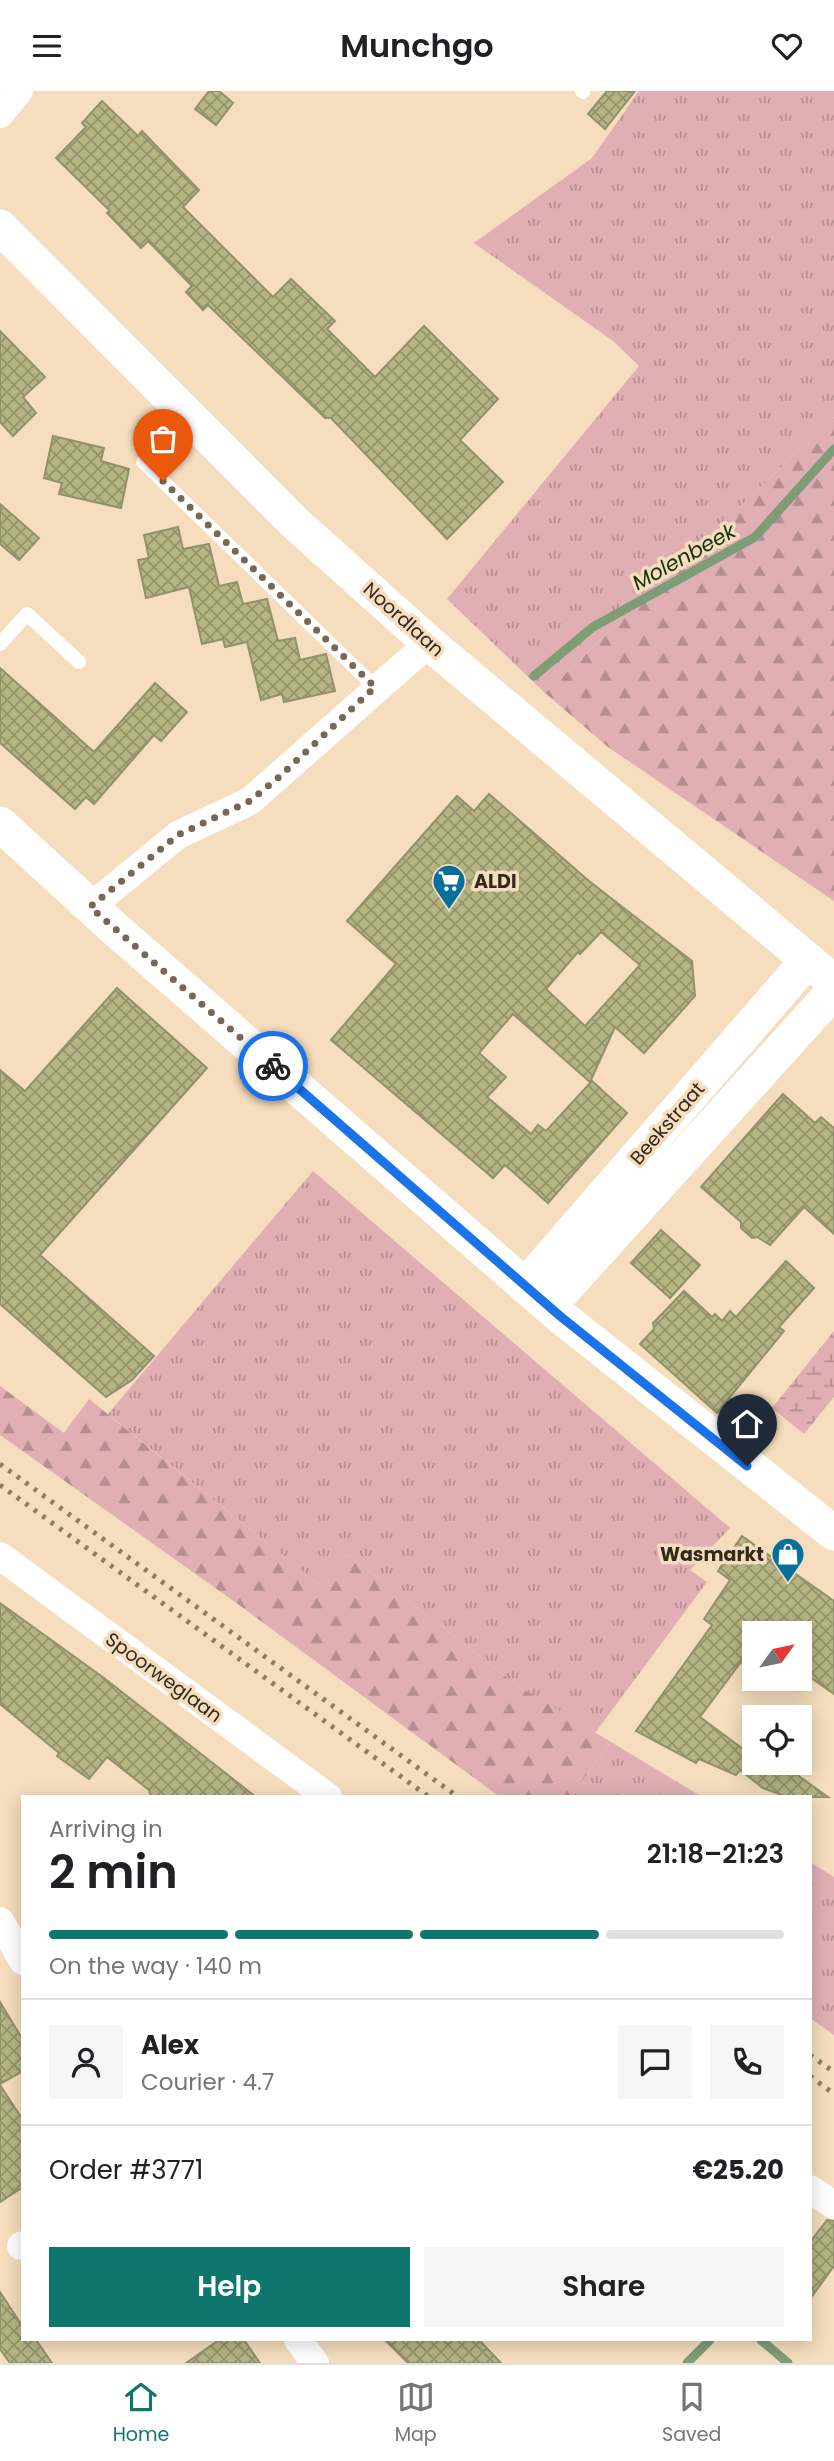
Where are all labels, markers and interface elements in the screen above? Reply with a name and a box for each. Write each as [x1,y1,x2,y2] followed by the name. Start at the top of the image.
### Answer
[340,23,494,68] text: Munchgo
[28,27,66,65] icon: menu
[768,27,806,65] icon: heart
[133,409,193,481] pin
[144,420,182,458] icon: bag
[627,516,742,597] water label: Molenbeek
[357,576,450,663] street label: Noordlaan
[430,862,468,911] supermarket icon: ALDI
[474,868,516,895] place label: ALDI
[238,1031,308,1101] courier
[254,1047,292,1085] icon: bike
[624,1076,711,1170] street label: Beekstraat
[717,1394,777,1466] pin
[728,1405,766,1443] icon: home
[769,1535,807,1584] shop icon: Wasmarkt
[660,1541,764,1568] place label: Wasmarkt
[742,1621,812,1691] north arrow
[742,1621,812,1775] map controls
[100,1626,228,1729] street label: Spoorweglaan
[742,1705,812,1775] button: locate
[49,1813,163,1845] text: Arriving in
[647,1836,784,1872] text: 21:18–21:23
[49,1840,178,1904] text: 2 min
[49,1950,262,1982] text: On the way · 140 m
[49,2025,123,2099] button: person
[618,2025,692,2099] button: chat
[710,2025,784,2099] button: phone
[141,2027,199,2063] text: Alex
[141,2066,274,2098] text: Courier · 4.7
[49,2152,203,2188] text: Order #3771
[692,2152,784,2188] text: €25.20
[49,2247,410,2327] button: Help
[424,2247,784,2327] button: Share
[113,2378,169,2449] tab: Home
[395,2378,437,2449] tab: Map
[662,2378,721,2449] tab: Saved

